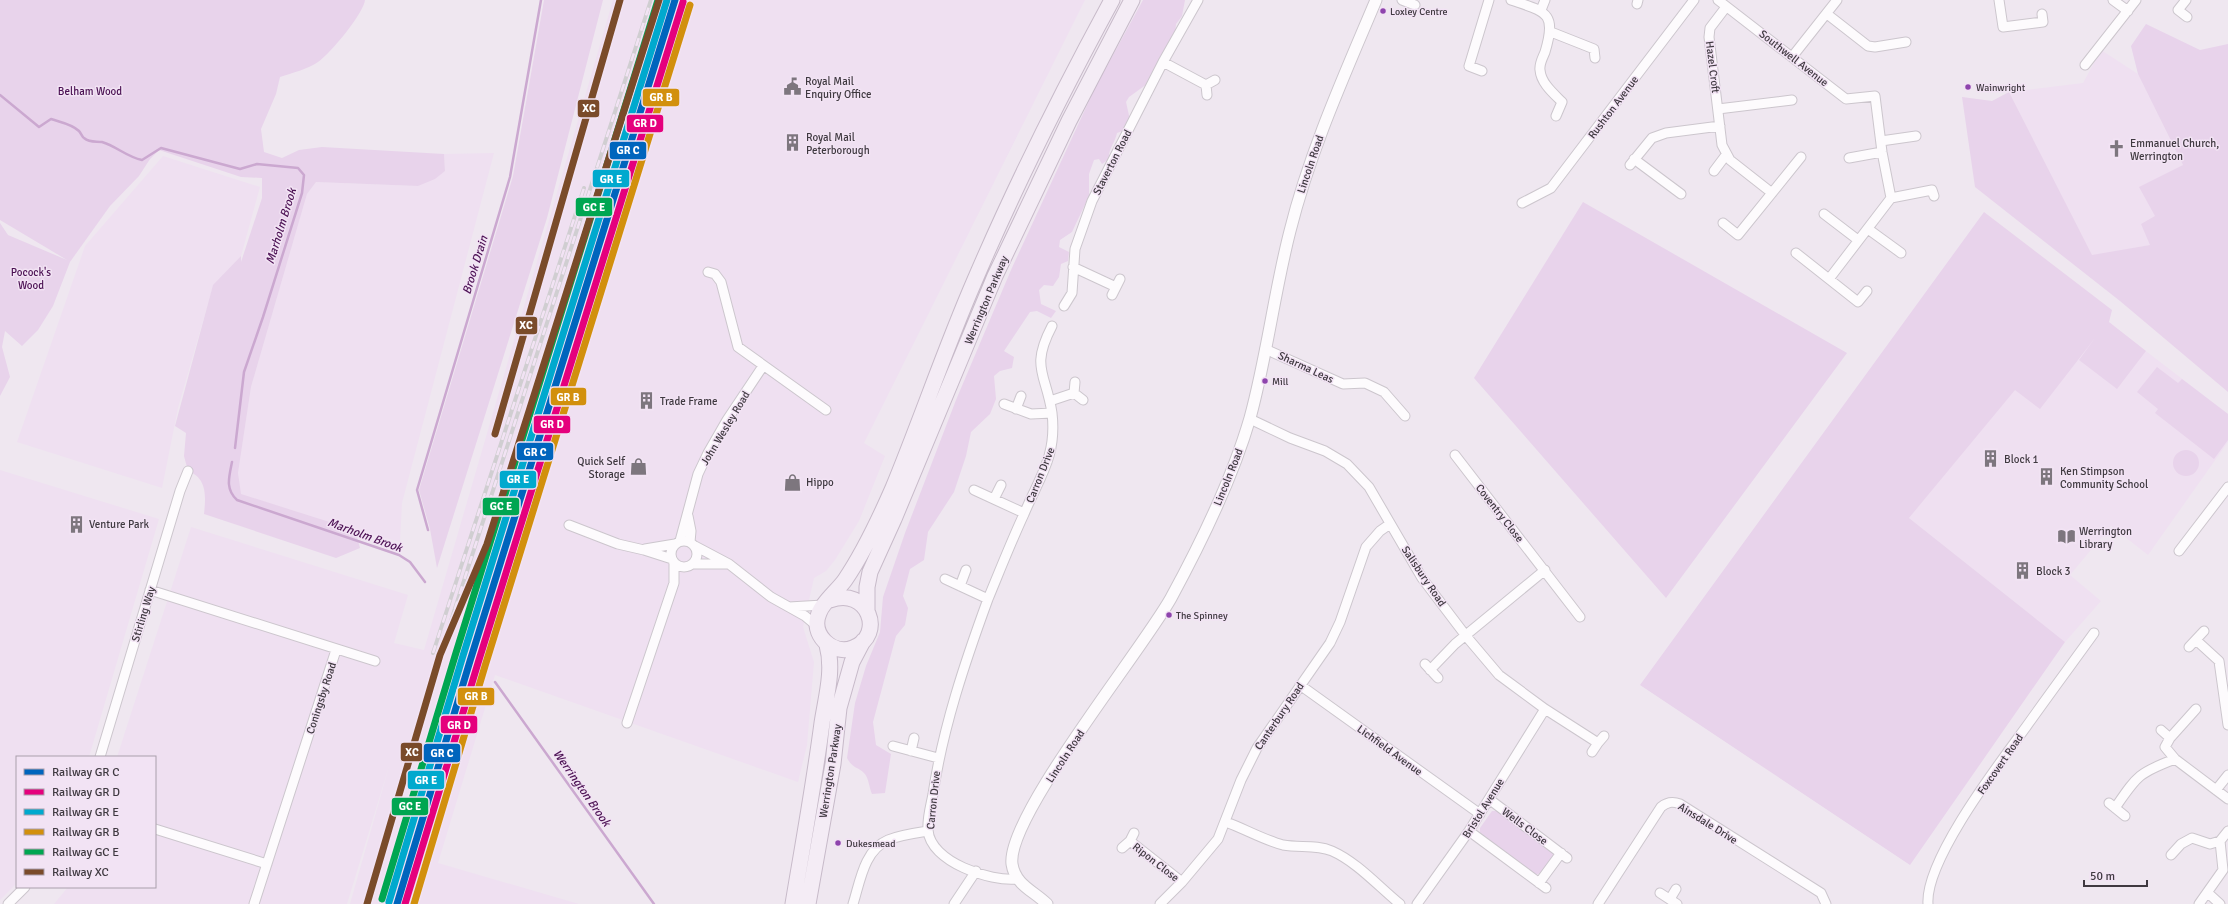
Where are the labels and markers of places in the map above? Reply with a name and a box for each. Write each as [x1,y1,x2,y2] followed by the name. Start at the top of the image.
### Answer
[1378,6,1388,16] marker: Loxley Centre
[1390,6,1448,18] place label: Loxley Centre
[805,75,872,101] place label: Royal Mail Enquiry Office
[782,77,802,97] public building icon: Royal Mail Enquiry Office
[1963,82,1973,92] marker: Wainwright
[1976,82,2026,94] place label: Wainwright
[806,131,870,157] place label: Royal Mail Peterborough
[783,133,803,153] building icon: Royal Mail Peterborough
[2130,137,2219,163] place label: Emmanuel Church, Werrington
[2107,139,2127,159] church icon: Emmanuel Church, Werrington
[1260,376,1270,386] marker: Mill
[1272,376,1289,388] place label: Mill
[637,391,657,411] building icon: Trade Frame
[660,395,717,408] place label: Trade Frame
[1981,449,2001,469] building icon: Block 1
[2004,453,2039,466] place label: Block 1
[577,455,626,481] place label: Quick Self Storage
[628,457,648,477] shop icon: Quick Self Storage
[2060,465,2148,491] place label: Ken Stimpson Community School
[2037,467,2057,487] building icon: Ken Stimpson Community School
[783,472,803,492] shop icon: Hippo
[806,476,834,489] place label: Hippo
[66,514,86,534] building icon: Venture Park
[89,518,150,531] place label: Venture Park
[2079,525,2132,551] place label: Werrington Library
[2056,527,2076,547] library icon: Werrington Library
[2013,561,2033,581] building icon: Block 3
[2036,565,2071,578] place label: Block 3
[1164,610,1174,620] marker: The Spinney
[1176,610,1228,622] place label: The Spinney
[833,838,843,848] marker: Dukesmead
[846,838,895,850] place label: Dukesmead

